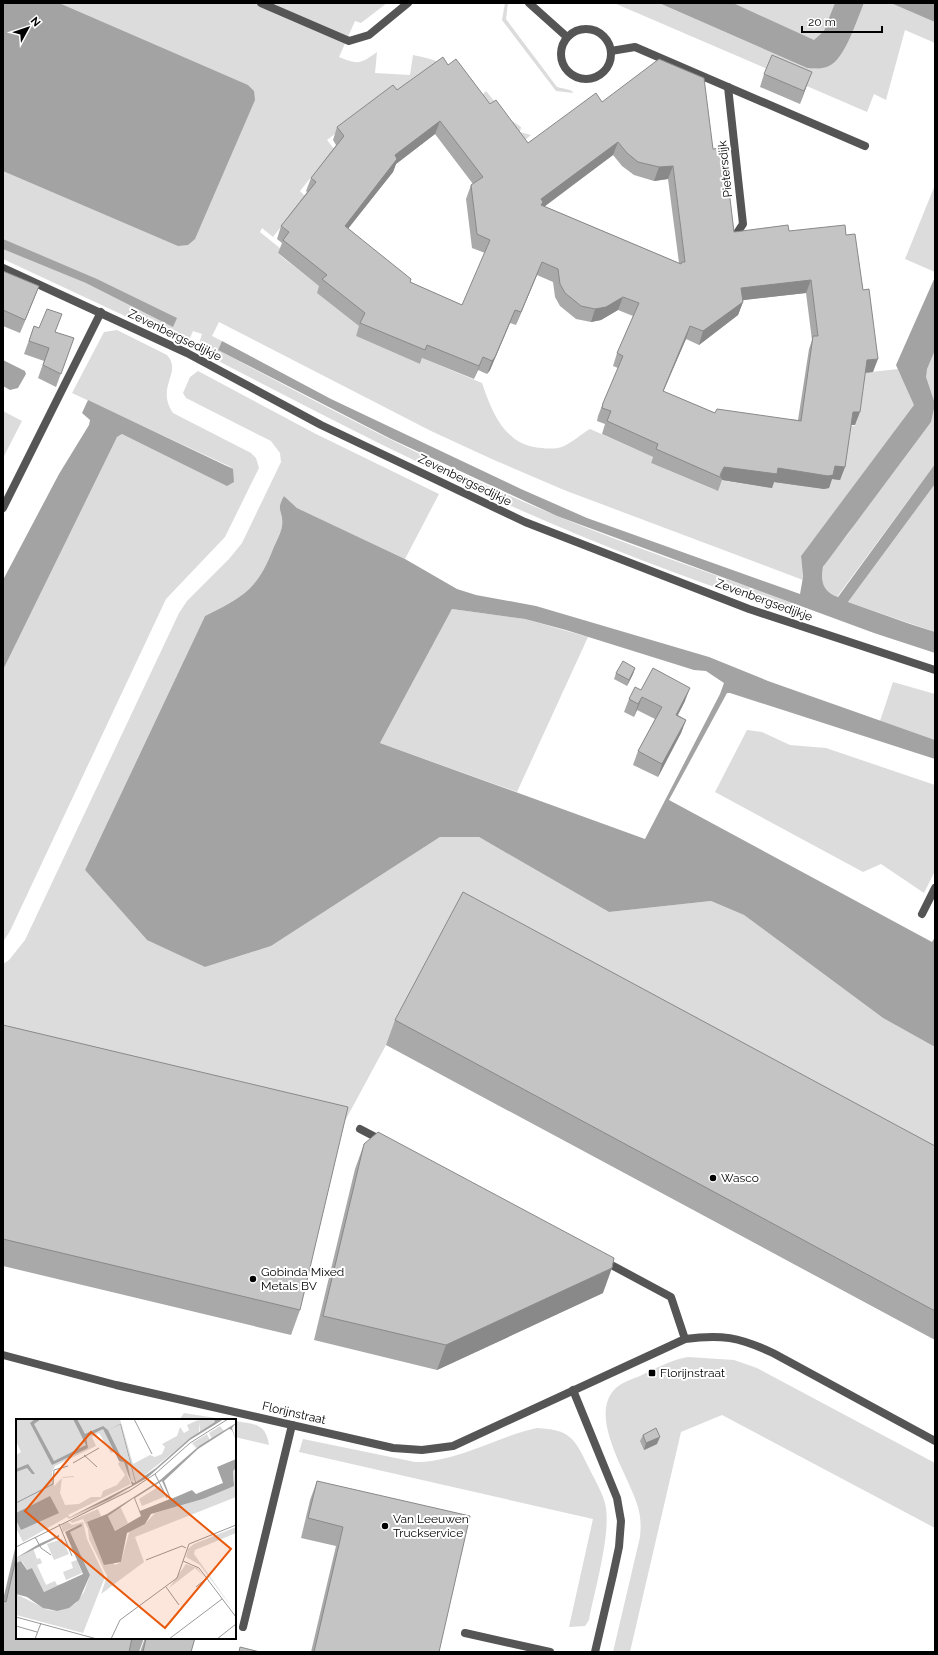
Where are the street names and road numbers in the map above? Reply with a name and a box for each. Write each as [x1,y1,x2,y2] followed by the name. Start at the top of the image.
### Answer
[715,139,735,198] street label: Pietersdijk
[126,306,224,364] street label: Zevenbergsedijkje
[416,451,514,509] street label: Zevenbergsedijkje
[714,576,814,624] street label: Zevenbergsedijkje
[261,1399,327,1427] street label: Florijnstraat

